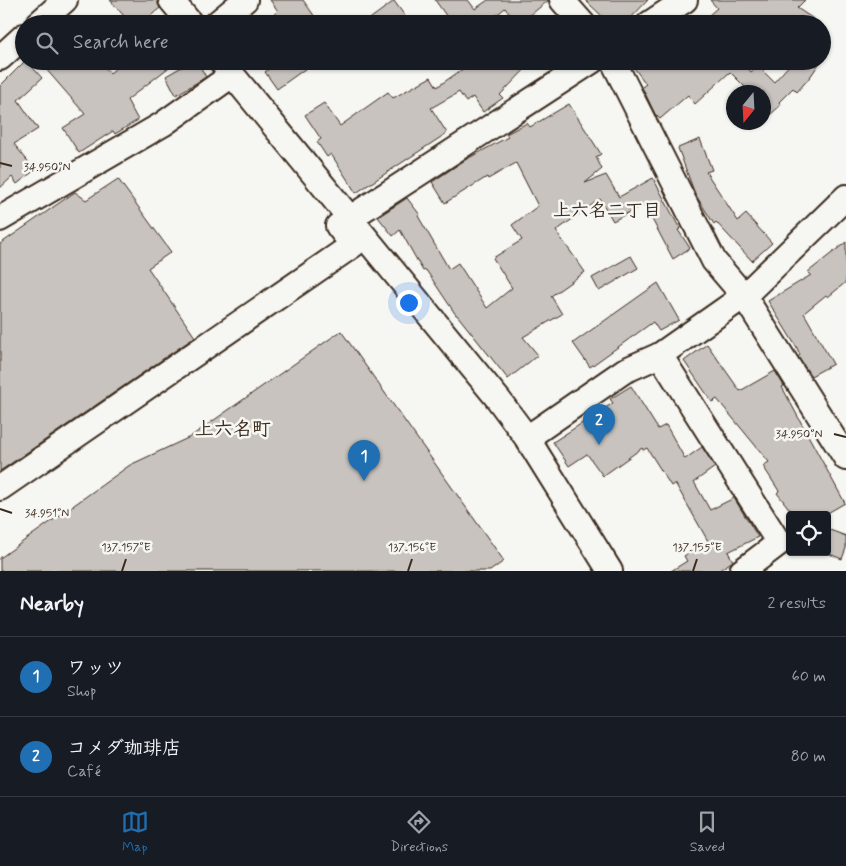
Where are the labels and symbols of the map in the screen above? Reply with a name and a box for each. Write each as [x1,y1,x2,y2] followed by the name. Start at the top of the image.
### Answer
[726,85,771,130] north arrow
[23,160,71,176] text: 34.950°N
[553,199,661,223] district label: 上六名二丁目
[396,290,422,316] your location
[583,404,615,445] pin: 2
[195,417,271,442] district label: 上六名町
[775,427,823,443] text: 34.950°N
[348,440,380,481] pin: 1
[25,506,69,522] text: 34.951°N
[101,540,151,556] text: 137.157°E
[388,540,436,556] text: 137.156°E
[672,540,722,556] text: 137.155°E

